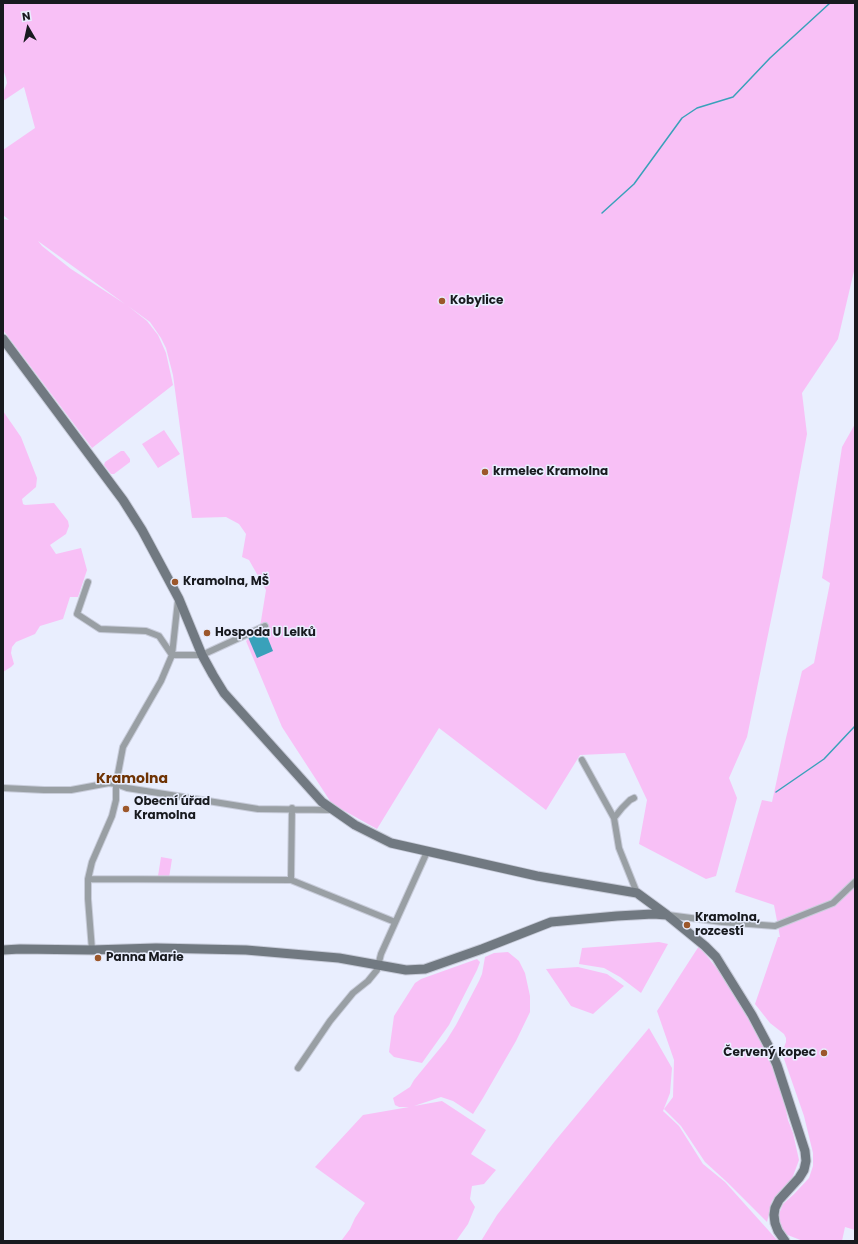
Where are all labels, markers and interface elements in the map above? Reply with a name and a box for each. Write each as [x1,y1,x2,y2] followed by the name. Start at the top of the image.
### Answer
[8,8,48,48] north arrow
[21,8,31,25] text: N
[450,294,503,308] place label: Kobylice
[437,296,447,306] marker: Kobylice
[493,465,608,479] place label: krmelec Kramolna
[480,467,490,477] marker: krmelec Kramolna
[183,575,269,589] place label: Kramolna, MŠ
[170,577,180,587] marker: Kramolna, MŠ
[215,626,316,640] place label: Hospoda U Lelků
[202,628,212,638] marker: Hospoda U Lelků
[96,771,168,787] district label: Kramolna
[134,795,210,823] place label: Obecní úřad Kramolna
[121,804,131,814] marker: Obecní úřad Kramolna
[695,911,760,939] place label: Kramolna, rozcestí
[682,920,692,930] marker: Kramolna, rozcestí
[106,951,184,965] place label: Panna Marie
[93,953,103,963] marker: Panna Marie
[723,1046,816,1060] place label: Červený kopec
[819,1048,829,1058] marker: Červený kopec

